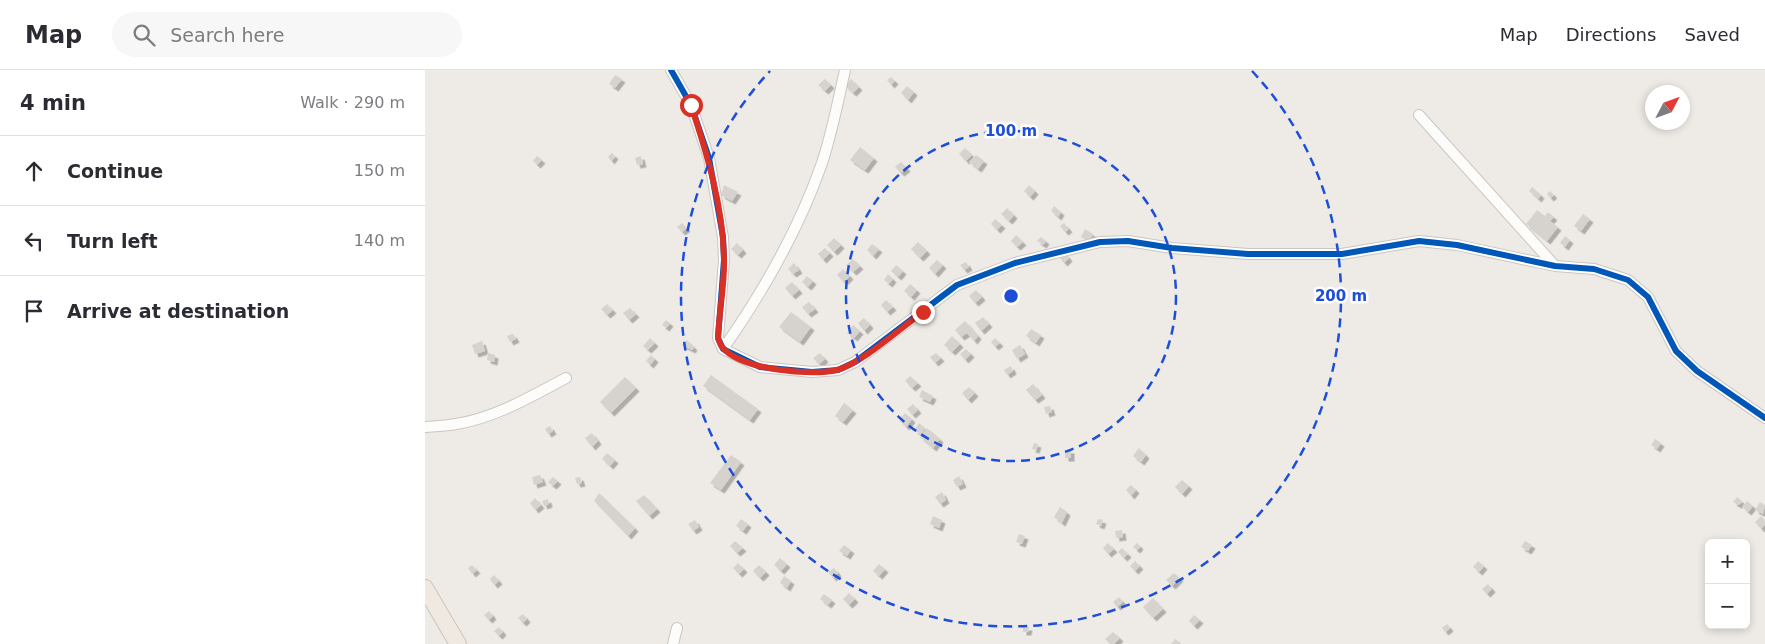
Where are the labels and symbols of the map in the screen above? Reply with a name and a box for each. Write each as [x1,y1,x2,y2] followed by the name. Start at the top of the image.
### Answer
[1645,85,1690,130] north arrow
[680,94,703,117] route start
[985,122,1037,140] text: 100 m
[1002,287,1020,305] centre of rings
[1315,287,1367,305] text: 200 m
[912,301,935,324] route end

